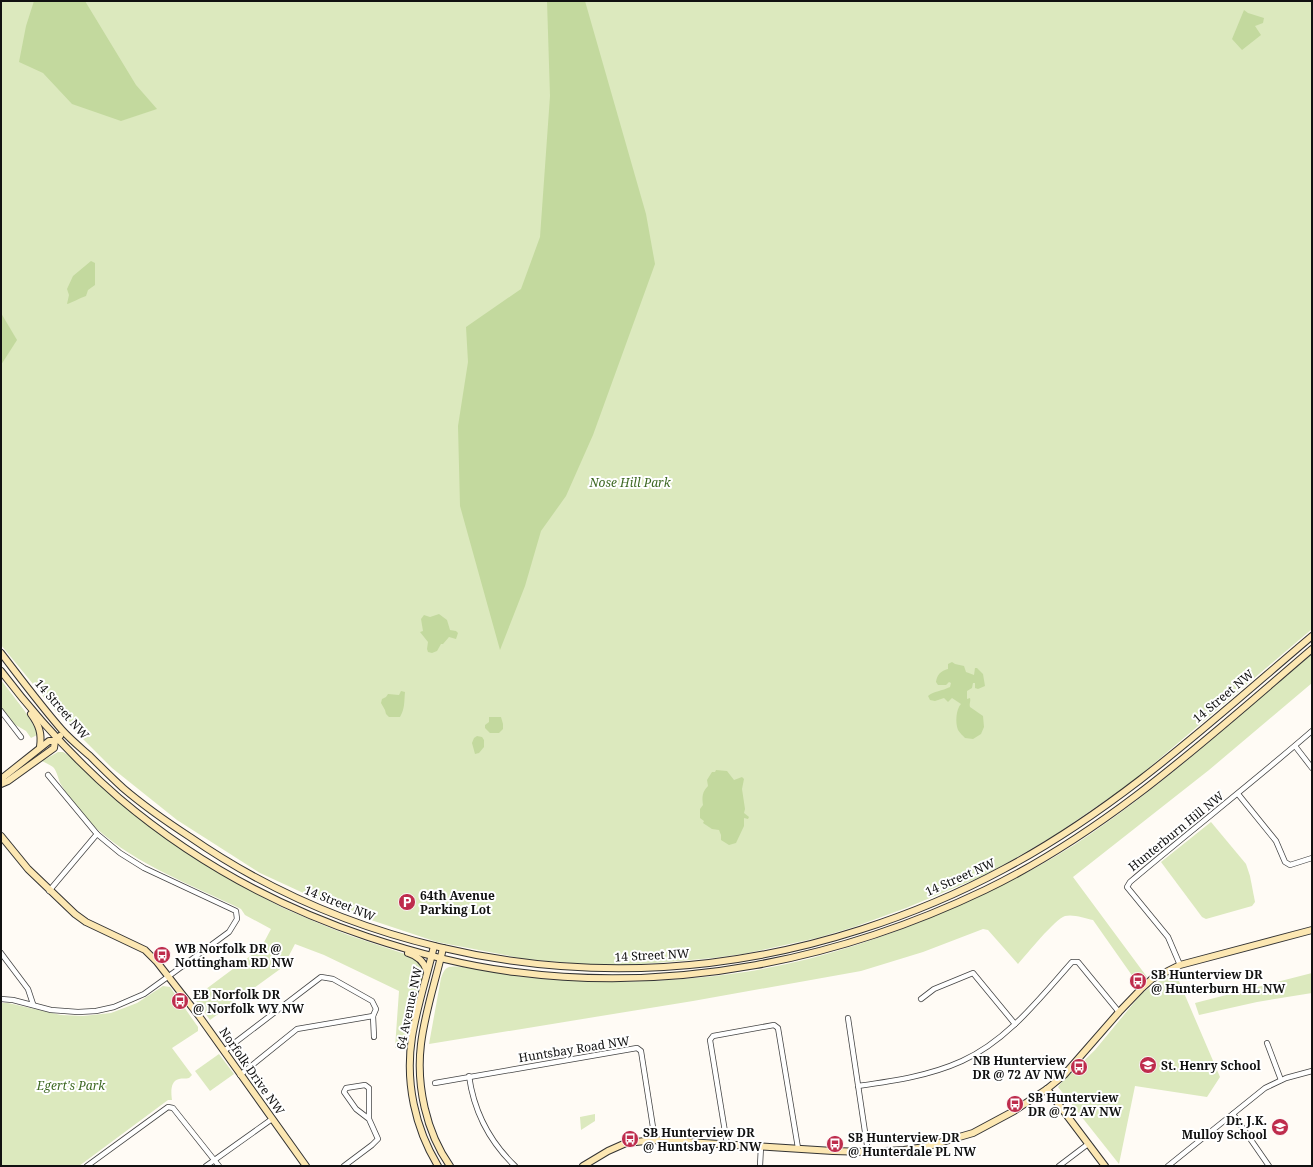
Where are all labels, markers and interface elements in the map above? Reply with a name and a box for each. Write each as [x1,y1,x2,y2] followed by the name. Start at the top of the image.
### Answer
[588,474,672,491] park label: Nose Hill Park
[1189,665,1257,727] street label: 14 Street NW
[31,675,93,743] street label: 14 Street NW
[1125,787,1228,875] street label: Hunterburn Hill NW
[922,854,998,900] street label: 14 Street NW
[302,881,378,925] street label: 14 Street NW
[420,887,495,918] place label: 64th Avenue Parking Lot
[397,892,417,912] parking icon: 64th Avenue Parking Lot
[175,940,294,971] place label: WB Norfolk DR @ Nottingham RD NW
[152,945,172,965] bus stop icon: WB Norfolk DR @ Nottingham RD NW
[614,945,690,965] street label: 14 Street NW
[392,965,426,1051] street label: 64 Avenue NW
[1151,966,1285,997] place label: SB Hunterview DR @ Hunterburn HL NW
[1128,971,1148,991] bus stop icon: SB Hunterview DR @ Hunterburn HL NW
[193,986,304,1017] place label: EB Norfolk DR @ Norfolk WY NW
[170,991,190,1011] bus stop icon: EB Norfolk DR @ Norfolk WY NW
[215,1024,289,1119] street label: Norfolk Drive NW
[517,1032,631,1066] street label: Huntsbay Road NW
[972,1052,1067,1083] place label: NB Hunterview DR @ 72 AV NW
[1138,1055,1158,1075] school or university icon: St. Henry School
[1069,1057,1089,1077] bus stop icon: NB Hunterview DR @ 72 AV NW
[1161,1057,1262,1074] place label: St. Henry School
[36,1077,106,1094] park label: Egert's Park
[1028,1089,1122,1120] place label: SB Hunterview DR @ 72 AV NW
[1005,1094,1025,1114] bus stop icon: SB Hunterview DR @ 72 AV NW
[1182,1112,1268,1143] place label: Dr. J.K. Mulloy School
[1270,1117,1290,1137] school or university icon: Dr. J.K. Mulloy School
[643,1124,762,1155] place label: SB Hunterview DR @ Huntsbay RD NW
[620,1129,640,1149] bus stop icon: SB Hunterview DR @ Huntsbay RD NW
[848,1129,976,1160] place label: SB Hunterview DR @ Hunterdale PL NW
[825,1134,845,1154] bus stop icon: SB Hunterview DR @ Hunterdale PL NW

